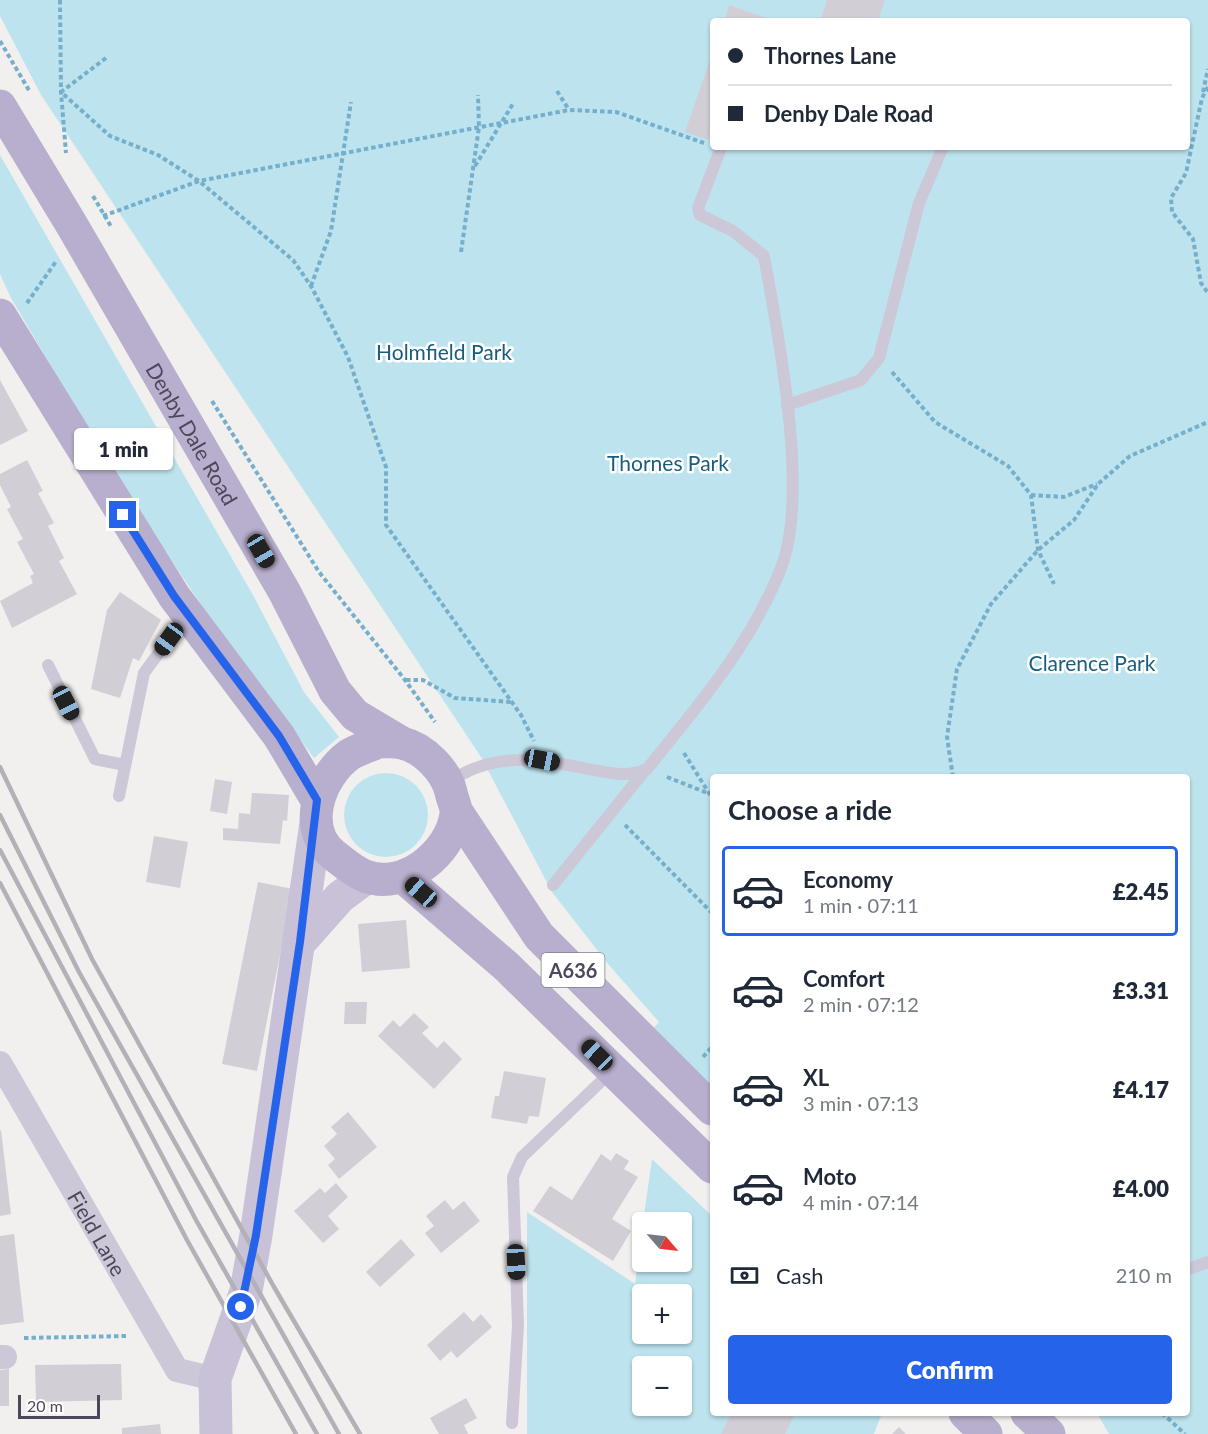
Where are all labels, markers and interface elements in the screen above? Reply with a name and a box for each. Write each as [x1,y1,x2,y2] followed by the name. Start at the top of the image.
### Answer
[764,42,896,69] text: Thornes Lane
[764,100,933,127] text: Denby Dale Road
[376,339,512,364] park label: Holmfield Park
[142,358,244,509] street label: Denby Dale Road
[74,428,172,470] callout: 1 min
[99,437,148,461] text: 1 min
[607,450,729,475] park label: Thornes Park
[109,501,136,528] route end
[244,531,278,571] car
[151,619,187,659] car
[1029,650,1156,675] park label: Clarence Park
[50,683,82,723] car
[523,748,561,772] car
[728,793,892,826] text: Choose a ride
[731,864,785,918] icon: car
[803,866,893,893] text: Economy
[402,873,440,911] car
[1113,878,1169,905] text: £2.45
[803,893,919,917] text: 1 min · 07:11
[542,953,604,987] road number: A636
[731,963,785,1017] icon: car
[803,965,885,992] text: Comfort
[1113,977,1169,1004] text: £3.31
[803,992,919,1016] text: 2 min · 07:12
[578,1036,616,1074] car
[731,1062,785,1116] icon: car
[803,1064,829,1091] text: XL
[1113,1076,1169,1103] text: £4.17
[803,1091,919,1115] text: 3 min · 07:13
[731,1161,785,1215] icon: car
[803,1163,857,1190] text: Moto
[1113,1175,1169,1202] text: £4.00
[64,1186,132,1280] street label: Field Lane
[803,1190,919,1214] text: 4 min · 07:14
[632,1212,692,1272] north arrow
[632,1212,692,1416] map controls
[506,1244,526,1280] car
[728,1259,761,1292] icon: cash
[776,1262,823,1289] text: Cash
[1116,1263,1172,1287] text: 210 m
[632,1284,692,1344] button: +
[227,1293,254,1320] route start
[728,1335,1172,1404] button: Confirm
[632,1356,692,1416] button: −
[18,1392,100,1420] scale bar
[27,1396,63,1415] text: 20 m

